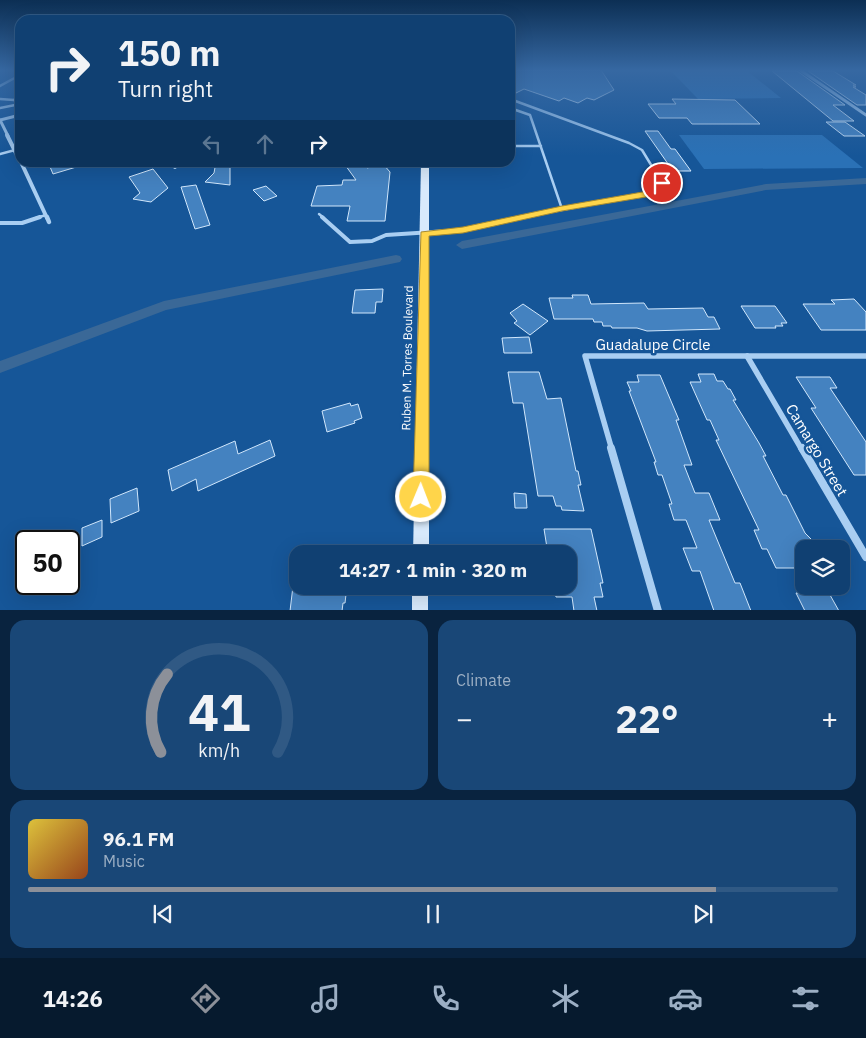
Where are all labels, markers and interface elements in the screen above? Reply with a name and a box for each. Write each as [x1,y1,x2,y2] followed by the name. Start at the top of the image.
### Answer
[118,30,221,76] text: 150 m
[35,35,100,100] icon: right
[118,74,213,103] text: Turn right
[198,130,226,158] icon: left
[251,130,279,158] icon: ahead
[304,130,332,158] icon: right
[641,162,683,204] pin
[648,169,676,197] icon: arrive
[398,285,416,431] street label: Ruben M. Torres Boulevard
[595,335,711,354] street label: Guadalupe Circle
[782,400,852,500] street label: Camargo Street
[394,470,446,522] position arrow
[15,530,80,595] speed limit sign: 50
[795,540,850,595] map controls
[795,540,850,595] button: layers
[339,558,527,582] text: 14:27 · 1 min · 320 m
[456,670,511,690] text: Climate
[188,678,250,745] text: 41
[615,694,679,743] text: 22°
[456,700,473,737] text: −
[821,700,838,737] text: +
[198,739,240,762] text: km/h
[103,827,174,851] text: 96.1 FM
[103,851,145,871] text: Music
[149,900,177,928] icon: previous
[419,900,447,928] icon: pause
[689,900,717,928] icon: next
[188,981,223,1016] icon: directions
[308,981,343,1016] icon: music
[428,981,463,1016] icon: phone
[548,981,583,1016] icon: climate
[668,981,703,1016] icon: car
[788,981,823,1016] icon: filters
[43,984,103,1013] text: 14:26

